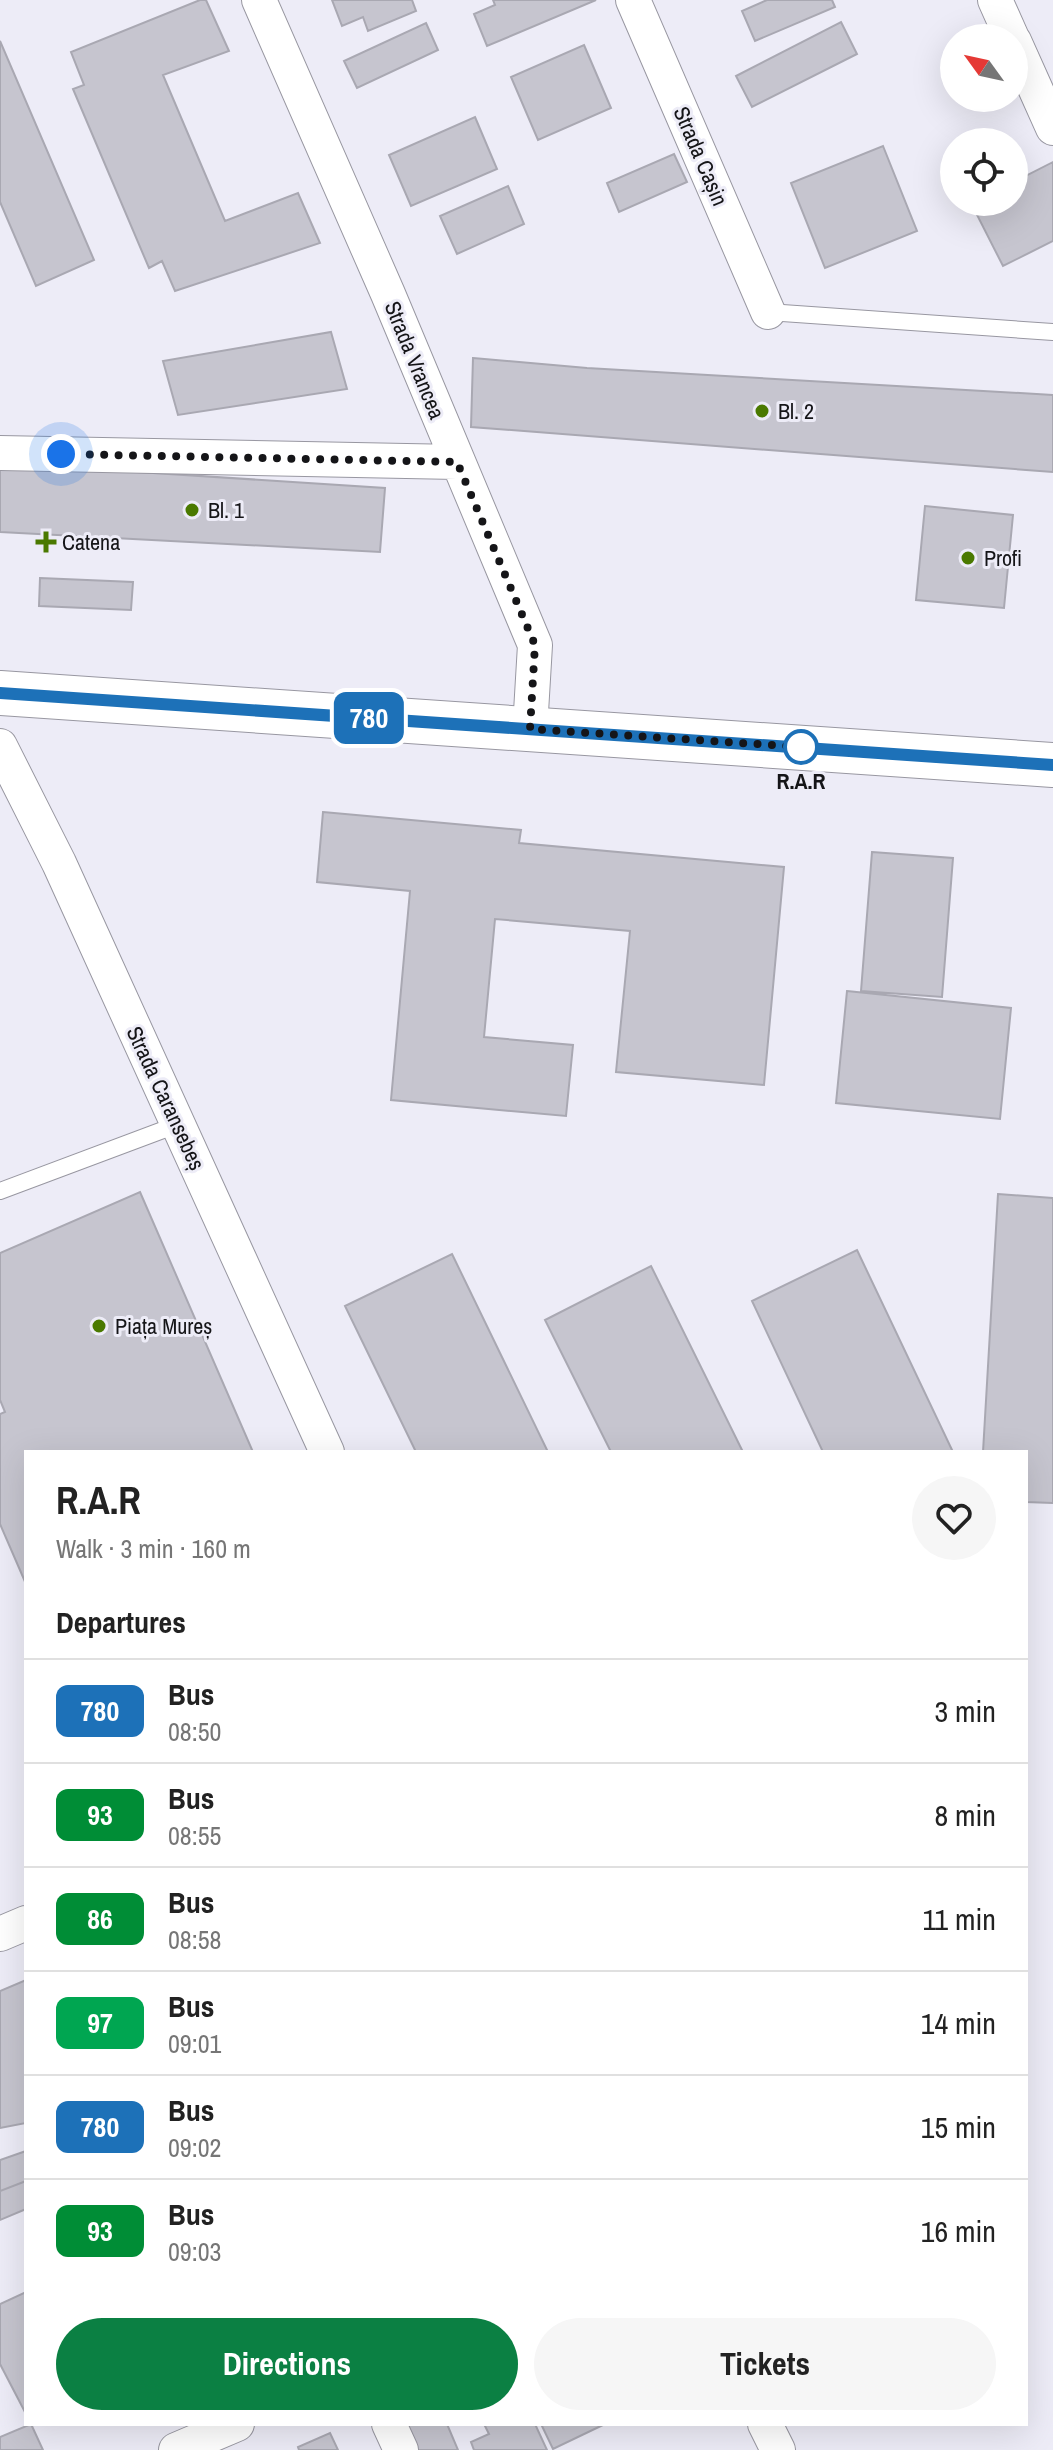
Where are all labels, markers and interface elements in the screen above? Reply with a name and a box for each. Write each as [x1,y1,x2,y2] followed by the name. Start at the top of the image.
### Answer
[940,24,1028,112] north arrow
[940,24,1028,216] map controls
[667,102,735,210] street label: Strada Cașin
[940,128,1028,216] button: locate
[378,297,452,423] street label: Strada Vrancea
[778,396,814,426] place label: Bl. 2
[753,402,771,420] marker: Bl. 2
[41,434,81,474] your location
[208,495,244,525] place label: Bl. 1
[183,501,201,519] marker: Bl. 1
[62,527,120,557] place label: Catena
[37,533,55,551] marker: Catena
[984,543,1022,573] place label: Profi
[959,549,977,567] marker: Profi
[323,692,415,744] line badge: 780
[350,699,388,737] text: 780
[784,730,818,764] marker: R.A.R
[776,766,826,796] place label: R.A.R
[120,1021,212,1175] street label: Strada Caransebeș
[115,1311,212,1341] place label: Piața Mureș
[90,1317,108,1335] marker: Piața Mureș
[56,1475,141,1526] text: R.A.R
[912,1476,996,1560] button: heart
[56,1531,251,1566] text: Walk · 3 min · 160 m
[56,1602,186,1642] text: Departures
[168,1674,214,1714] text: Bus
[934,1691,996,1731] text: 3 min
[81,1692,119,1730] text: 780
[168,1714,221,1749] text: 08:50
[168,1778,214,1818] text: Bus
[934,1795,996,1835] text: 8 min
[87,1796,113,1834] text: 93
[168,1818,221,1853] text: 08:55
[168,1882,214,1922] text: Bus
[923,1899,996,1939] text: 11 min
[87,1900,113,1938] text: 86
[168,1922,221,1957] text: 08:58
[168,1986,214,2026] text: Bus
[921,2003,996,2043] text: 14 min
[87,2004,113,2042] text: 97
[168,2026,221,2061] text: 09:01
[168,2090,214,2130] text: Bus
[921,2107,996,2147] text: 15 min
[81,2108,119,2146] text: 780
[168,2130,221,2165] text: 09:02
[168,2194,214,2234] text: Bus
[921,2211,996,2251] text: 16 min
[87,2212,113,2250] text: 93
[168,2234,221,2269] text: 09:03
[56,2318,518,2410] button: Directions
[534,2318,996,2410] button: Tickets

